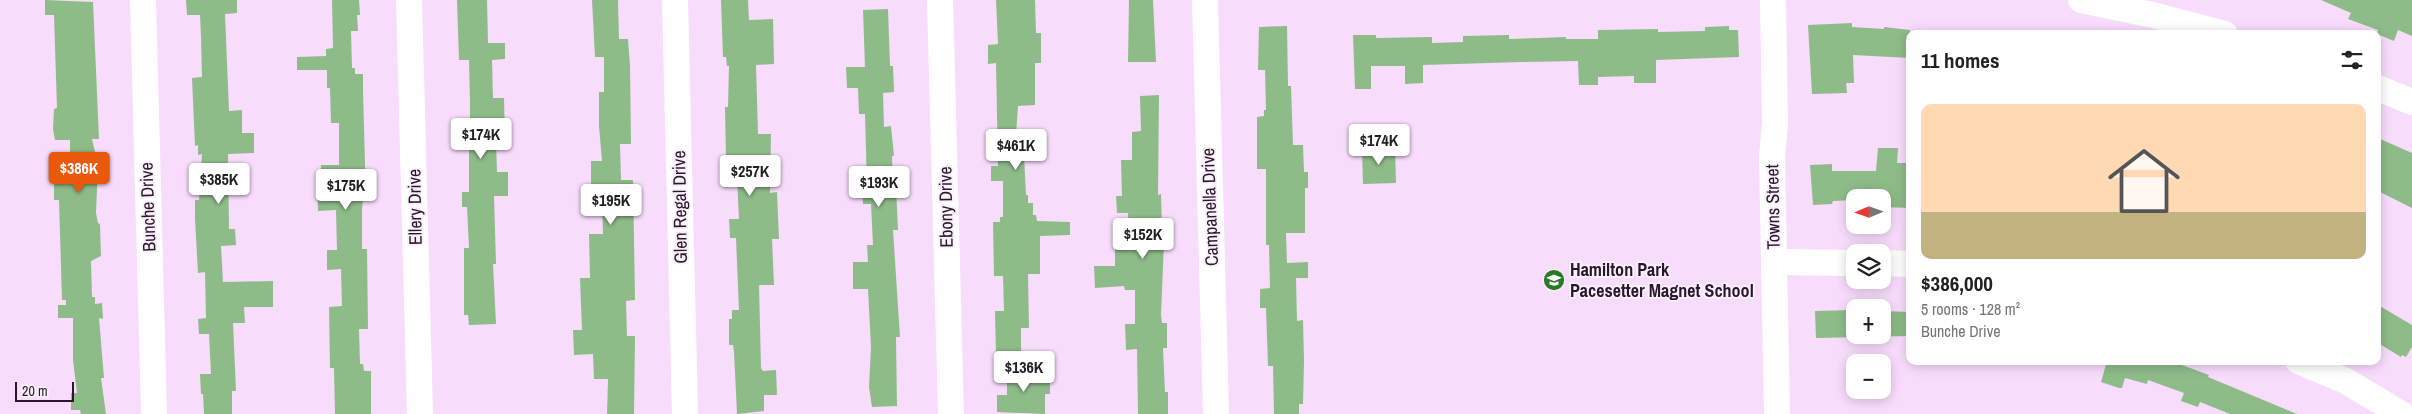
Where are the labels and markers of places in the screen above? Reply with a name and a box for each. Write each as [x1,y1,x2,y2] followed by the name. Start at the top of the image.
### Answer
[446,118,516,160] pin: $174K
[1344,124,1414,166] pin: $174K
[981,128,1051,171] pin: $461K
[44,152,114,194] pin: $386K
[715,154,785,197] pin: $257K
[184,162,254,205] pin: $385K
[844,166,914,208] pin: $193K
[311,168,381,211] pin: $175K
[576,184,646,226] pin: $195K
[1108,218,1178,260] pin: $152K
[1570,257,1754,303] place label: Hamilton Park Pacesetter Magnet School
[1542,268,1566,292] school or university icon: Hamilton Park Pacesetter Magnet School
[989,350,1059,393] pin: $136K

